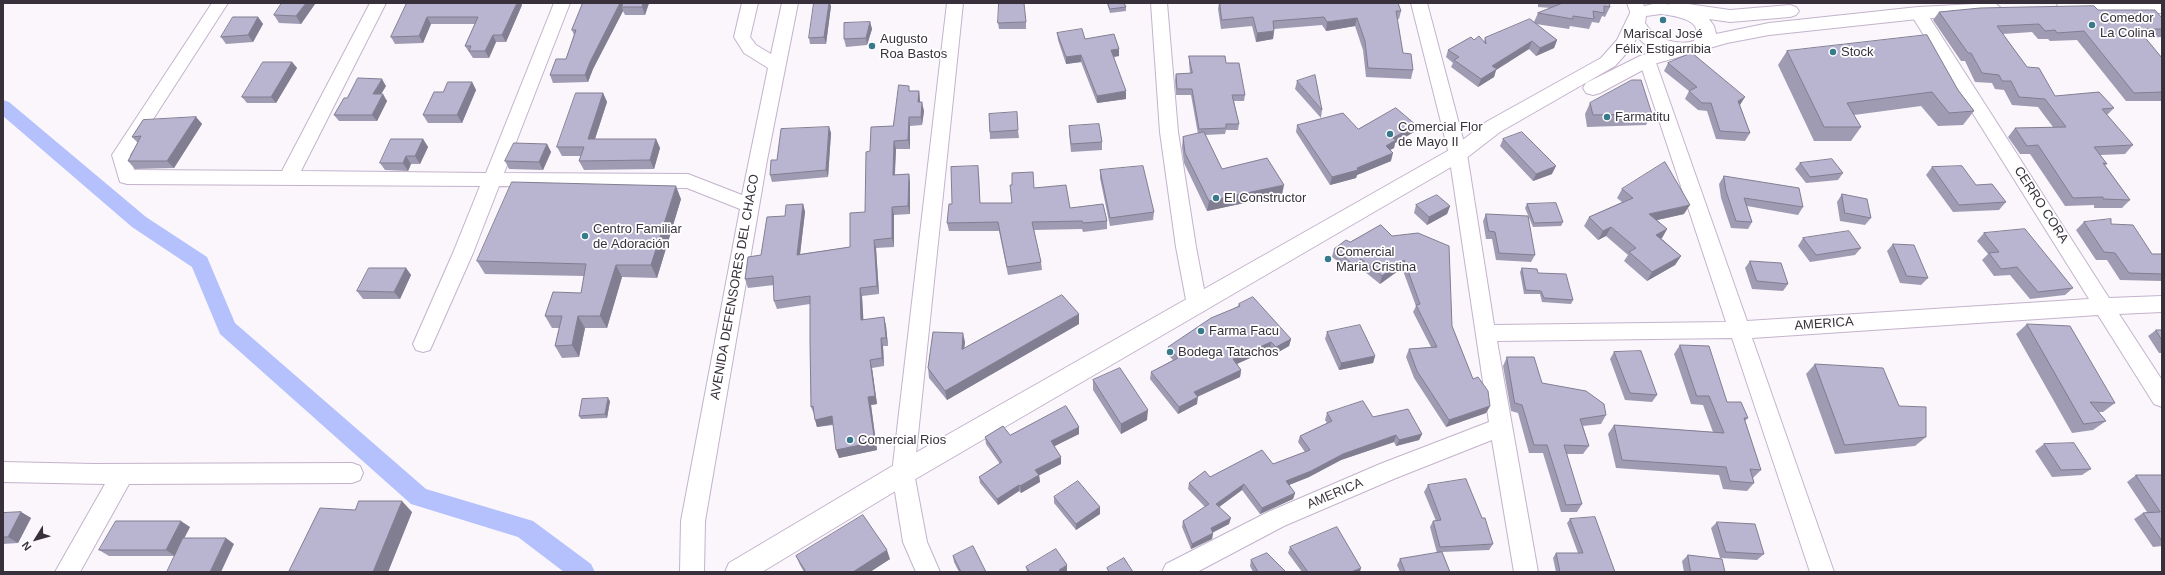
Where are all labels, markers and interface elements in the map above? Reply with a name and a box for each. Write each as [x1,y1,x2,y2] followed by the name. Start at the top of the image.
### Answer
[2100,10,2155,41] place label: Comedor La Colina
[1658,15,1668,25] marker: Mariscal José Félix Estigarribia
[2087,20,2097,30] marker: Comedor La Colina
[1615,26,1711,57] place label: Mariscal José Félix Estigarribia
[880,31,947,62] place label: Augusto Roa Bastos
[867,41,877,51] marker: Augusto Roa Bastos
[1841,44,1874,60] place label: Stock
[1828,47,1838,57] marker: Stock
[1615,109,1670,125] place label: Farmatitu
[1602,112,1612,122] marker: Farmatitu
[1398,119,1483,150] place label: Comercial Flor de Mayo II
[1385,129,1395,139] marker: Comercial Flor de Mayo II
[2010,164,2072,246] street label: CERRO CORA
[707,173,763,401] street label: AVENIDA DEFENSORES DEL CHACO
[1224,190,1306,206] place label: El Constructor
[1211,193,1221,203] marker: El Constructor
[593,221,682,252] place label: Centro Familiar de Adoración
[580,231,590,241] marker: Centro Familiar de Adoración
[1336,244,1416,275] place label: Comercial Maria Cristina
[1323,254,1333,264] marker: Comercial Maria Cristina
[1794,314,1854,334] street label: AMERICA
[1209,323,1279,339] place label: Farma Facu
[1196,326,1206,336] marker: Farma Facu
[1178,344,1278,360] place label: Bodega Tatachos
[1165,347,1175,357] marker: Bodega Tatachos
[858,432,946,448] place label: Comercial Rios
[845,435,855,445] marker: Comercial Rios
[1305,475,1365,513] street label: AMERICA
[16,519,56,559] north arrow
[19,539,34,553] text: N

